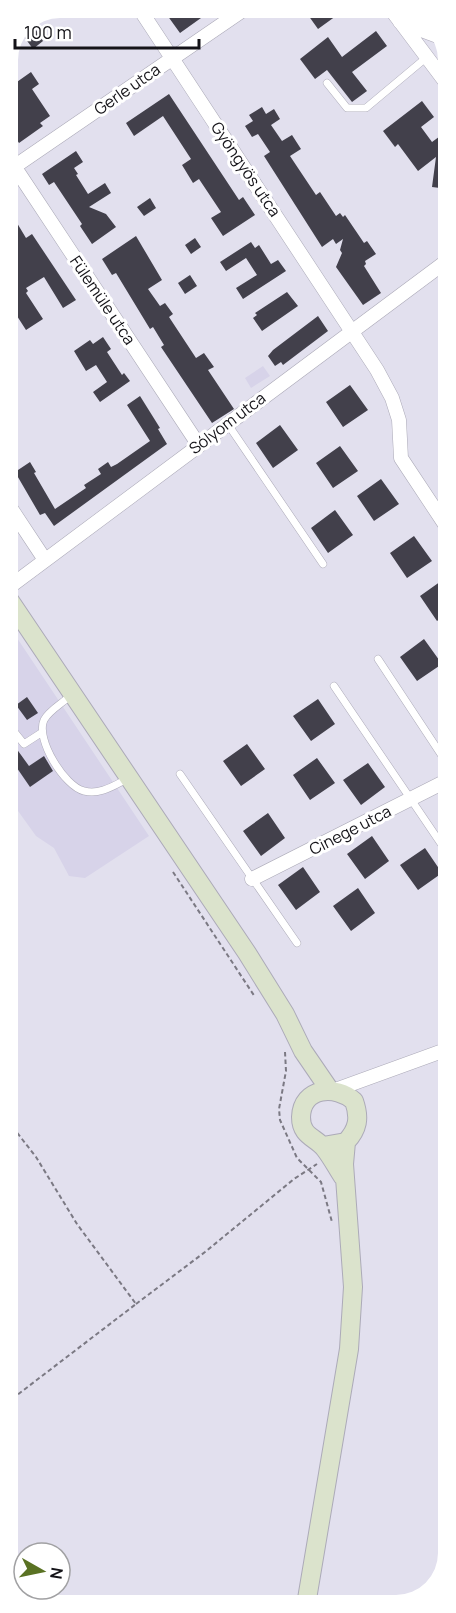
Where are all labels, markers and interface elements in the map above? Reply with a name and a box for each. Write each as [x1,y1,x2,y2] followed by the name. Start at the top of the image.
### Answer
[15,12,200,50] scale bar
[24,20,72,44] text: 100 m
[90,58,164,120] street label: Gerle utca
[206,117,286,221] street label: Gyöngyös utca
[65,251,141,349] street label: Fülemüle utca
[184,387,270,459] street label: Sólyom utca
[305,800,395,860] street label: Cinege utca
[12,1541,72,1601] north arrow
[45,1566,69,1581] text: N

